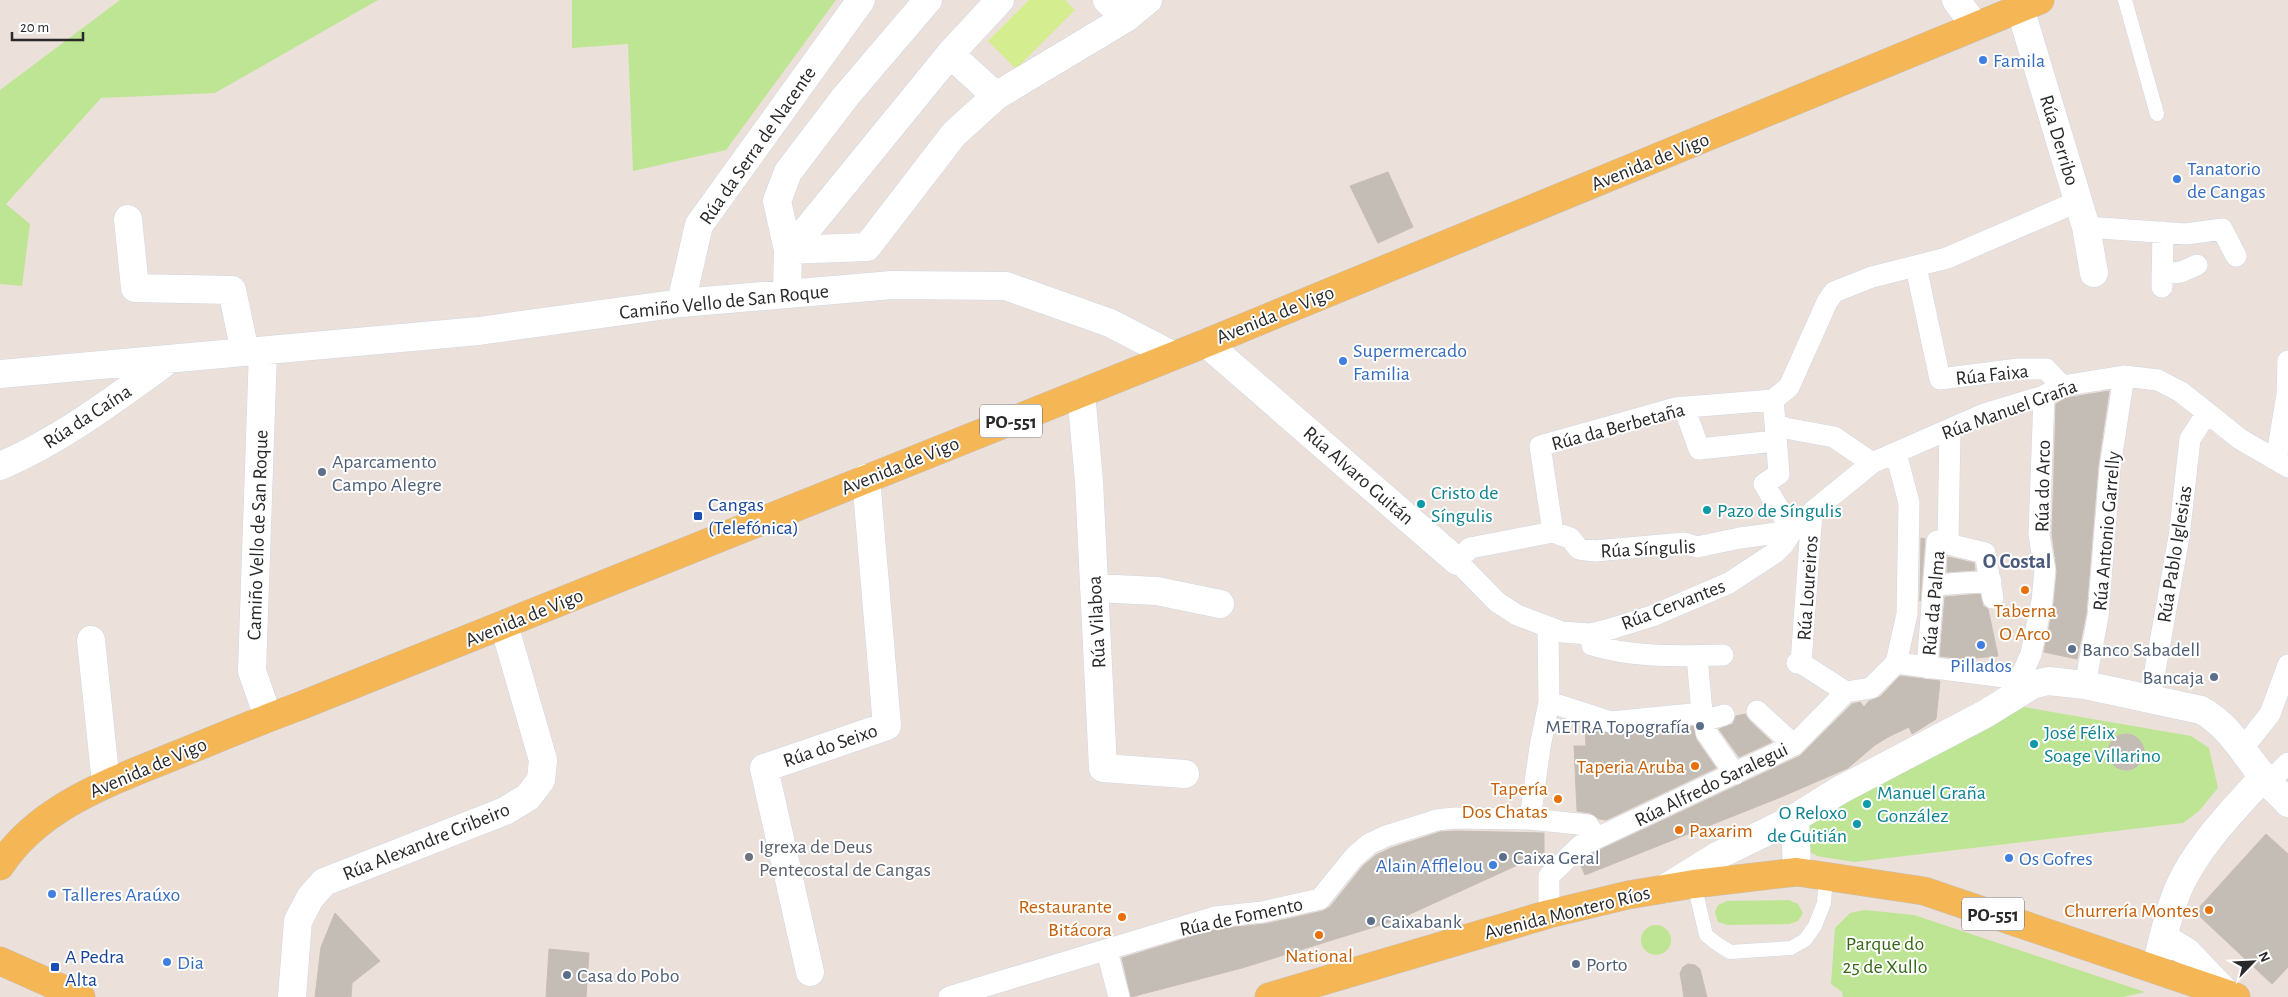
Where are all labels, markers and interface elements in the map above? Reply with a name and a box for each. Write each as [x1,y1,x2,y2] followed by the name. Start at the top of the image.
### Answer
[12,10,84,42] scale bar
[20,20,49,35] text: 20 m
[1993,51,2045,71] place label: Famila
[1977,54,1989,66] marker: Famila
[696,63,820,228] street label: Rúa da Serra de Nacente
[2036,93,2082,188] street label: Rúa Derribo
[1589,129,1712,195] street label: Avenida de Vigo
[2187,159,2266,202] place label: Tanatorio de Cangas
[2171,173,2183,185] marker: Tanatorio de Cangas
[618,281,830,323] street label: Camiño Vello de San Roque
[1214,282,1337,348] street label: Avenida de Vigo
[1353,341,1467,384] place label: Supermercado Familia
[1337,355,1349,367] marker: Supermercado Familia
[1955,361,2030,389] street label: Rúa Faixa
[1939,376,2080,444] street label: Rúa Manuel Graña
[40,381,135,453] street label: Rúa da Caína
[1549,400,1687,454] street label: Rúa da Berbetaña
[980,404,1042,438] road number: PO-551
[1299,423,1417,529] street label: Rúa Alvaro Guitán
[244,429,272,641] street label: Camiño Vello de San Roque
[839,433,962,499] street label: Avenida de Vigo
[2032,440,2054,532] street label: Rúa do Arco
[2090,450,2124,612] street label: Rúa Antonio Garrelly
[332,452,442,495] place label: Aparcamento Campo Alegre
[316,466,328,478] marker: Aparcamento Campo Alegre
[1431,483,1499,526] place label: Cristo de Síngulis
[2154,484,2196,624] street label: Rúa Pablo Iglesias
[708,495,799,538] place label: Cangas (Telefónica)
[1415,498,1427,510] marker: Cristo de Síngulis
[1717,501,1842,521] place label: Pazo de Síngulis
[1701,504,1713,516] marker: Pazo de Síngulis
[692,510,704,522] marker: Cangas (Telefónica)
[1794,535,1822,641] street label: Rúa Loureiros
[1600,537,1696,561] street label: Rúa Síngulis
[1919,550,1949,657] street label: Rúa da Palma
[1983,551,2051,572] district label: O Costal
[1085,575,1109,669] street label: Rúa Vilaboa
[1619,576,1728,634] street label: Rúa Cervantes
[2019,584,2031,596] marker: Taberna O Arco
[463,585,586,651] street label: Avenida de Vigo
[1993,601,2057,644] place label: Taberna O Arco
[1975,639,1987,651] marker: Pillados
[2082,640,2200,660] place label: Banco Sabadell
[2066,643,2078,655] marker: Banco Sabadell
[1950,656,2012,676] place label: Pillados
[2143,668,2204,688] place label: Bancaja
[2208,671,2220,683] marker: Bancaja
[1545,717,1690,737] place label: METRA Topografía
[781,720,880,771] street label: Rúa do Seixo
[1694,720,1706,732] marker: METRA Topografía
[2044,723,2161,766] place label: José Félix Soage Villarino
[87,734,210,802] street label: Avenida de Vigo
[2028,738,2040,750] marker: José Félix Soage Villarino
[1632,739,1791,831] street label: Rúa Alfredo Saralegui
[1577,757,1685,777] place label: Taperia Aruba
[1689,760,1701,772] marker: Taperia Aruba
[1462,779,1548,822] place label: Tapería Dos Chatas
[1877,783,1986,826] place label: Manuel Graña González
[1552,793,1564,805] marker: Tapería Dos Chatas
[1861,798,1873,810] marker: Manuel Graña González
[340,799,513,885] street label: Rúa Alexandre Cribeiro
[1767,803,1847,846] place label: O Reloxo de Guitián
[1851,818,1863,830] marker: O Reloxo de Guitián
[1689,821,1753,841] place label: Paxarim
[1673,824,1685,836] marker: Paxarim
[759,837,931,880] place label: Igrexa de Deus Pentecostal de Cangas
[1513,848,1600,868] place label: Caixa Geral
[2019,849,2093,869] place label: Os Gofres
[743,851,755,863] marker: Igrexa de Deus Pentecostal de Cangas
[1497,851,1509,863] marker: Caixa Geral
[2003,852,2015,864] marker: Os Gofres
[1376,856,1483,876] place label: Alain Afflelou
[1487,859,1499,871] marker: Alain Afflelou
[1482,883,1652,943] street label: Avenida Montero Ríos
[62,885,180,905] place label: Talleres Araúxo
[46,888,58,900] marker: Talleres Araúxo
[1178,894,1305,940] street label: Rúa de Fomento
[1018,897,1112,940] place label: Restaurante Bitácora
[1962,898,2024,931] road number: PO-551
[2064,901,2199,921] place label: Churrería Montes
[2203,904,2215,916] marker: Churrería Montes
[1116,911,1128,923] marker: Restaurante Bitácora
[1381,912,1462,932] place label: Caixabank
[1365,915,1377,927] marker: Caixabank
[1313,929,1325,941] marker: National
[1842,934,1928,977] park label: Parque do 25 de Xullo
[2228,937,2278,987] north arrow
[1285,946,1353,966] place label: National
[65,947,125,990] place label: A Pedra Alta
[2256,950,2272,964] text: N
[177,953,204,973] place label: Dia
[1586,955,1628,975] place label: Porto
[161,956,173,968] marker: Dia
[1570,958,1582,970] marker: Porto
[49,961,61,973] marker: A Pedra Alta
[577,966,680,986] place label: Casa do Pobo
[561,969,573,981] marker: Casa do Pobo

